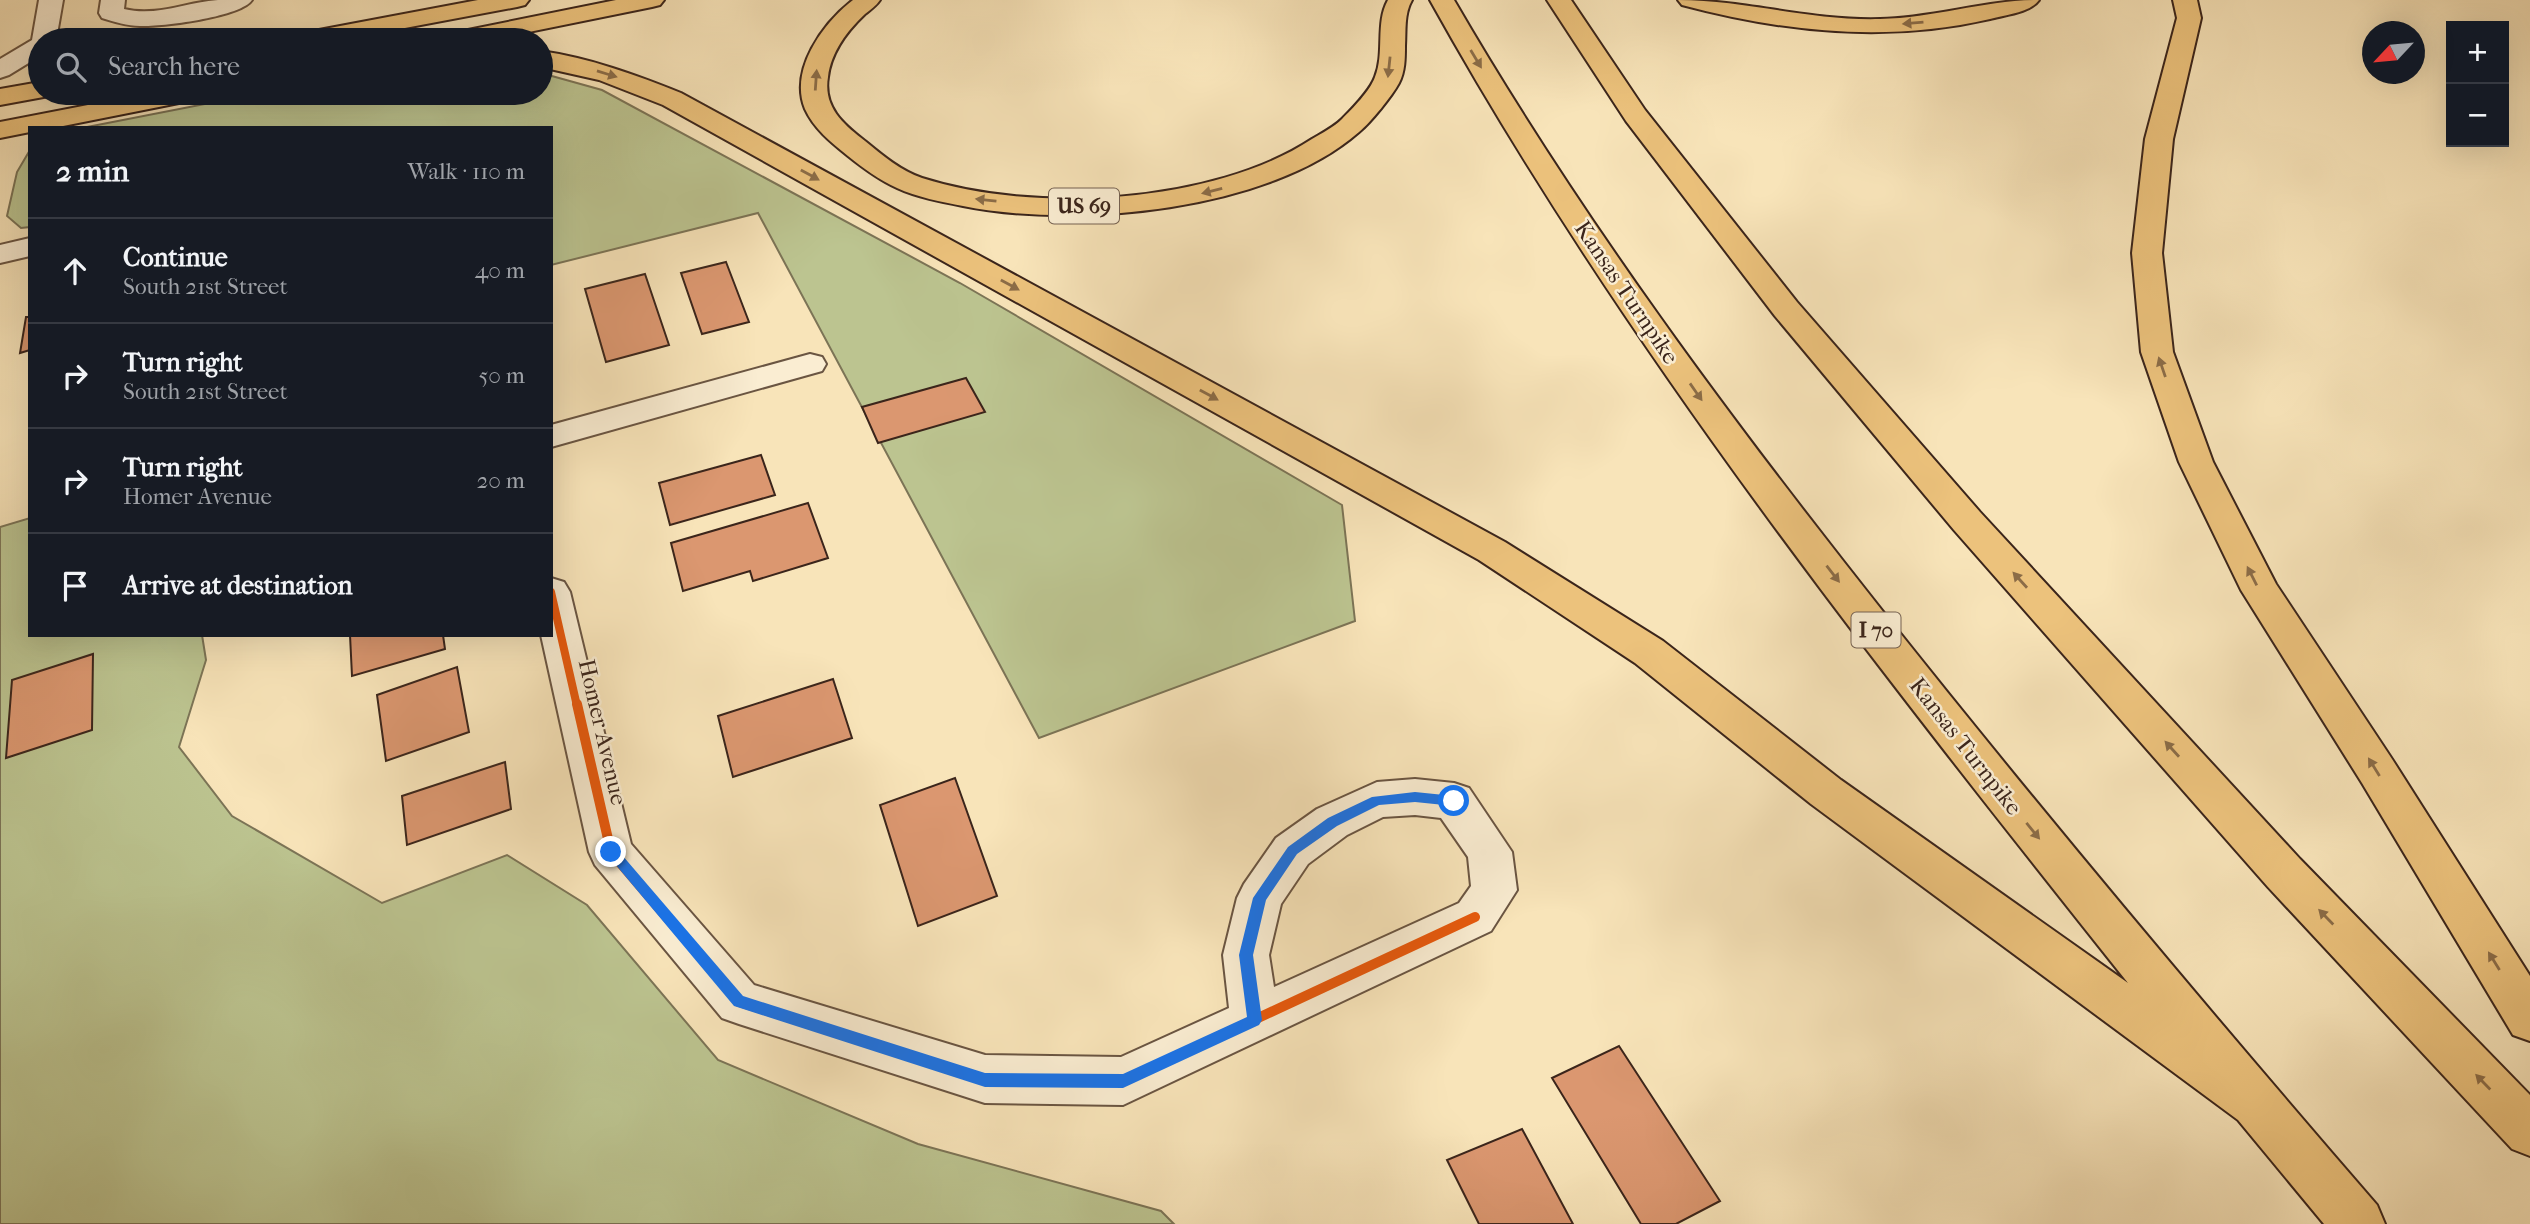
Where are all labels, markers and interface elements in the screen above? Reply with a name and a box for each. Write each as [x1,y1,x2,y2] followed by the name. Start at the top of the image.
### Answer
[1902,18,1924,29] one-way arrow
[2362,21,2425,84] north arrow
[2446,21,2509,147] map controls
[2446,21,2509,84] button: +
[28,28,553,105] search box
[52,48,90,86] icon: search
[1469,50,1482,69] one-way arrow
[108,51,240,82] text: Search here
[1383,56,1394,78] one-way arrow
[811,68,822,90] one-way arrow
[597,69,618,79] one-way arrow
[2446,84,2509,147] button: −
[56,154,129,189] text: 2 min
[408,158,525,185] text: Walk · 110 m
[801,169,820,181] one-way arrow
[1201,186,1223,197] one-way arrow
[1049,188,1119,224] road number: US 69
[975,194,997,205] one-way arrow
[1569,216,1684,369] street label: Kansas Turnpike
[123,242,228,273] text: Continue
[56,252,94,290] icon: ahead
[475,257,525,284] text: 40 m
[123,273,288,300] text: South 21st Street
[1000,279,1019,291] one-way arrow
[123,347,243,378] text: Turn right
[56,357,94,395] icon: right
[2157,357,2168,378] one-way arrow
[478,362,525,389] text: 50 m
[123,378,288,405] text: South 21st Street
[1689,383,1703,401] one-way arrow
[1199,389,1218,401] one-way arrow
[123,452,243,483] text: Turn right
[56,462,94,500] icon: right
[476,467,525,494] text: 20 m
[123,483,272,510] text: Homer Avenue
[1825,565,1839,583] one-way arrow
[2247,566,2258,586] one-way arrow
[56,567,94,605] icon: arrive
[123,570,353,601] text: Arrive at destination
[2012,571,2028,589] one-way arrow
[1852,612,1900,648] road number: I 70
[573,657,632,808] street label: Homer Avenue
[1904,672,2028,820] street label: Kansas Turnpike
[2164,740,2180,758] one-way arrow
[2368,758,2381,777] one-way arrow
[1438,785,1469,816] route start
[2025,821,2040,839] one-way arrow
[595,836,626,867] route end
[2318,909,2334,926] one-way arrow
[2488,951,2501,971] one-way arrow
[2474,1073,2491,1090] one-way arrow

